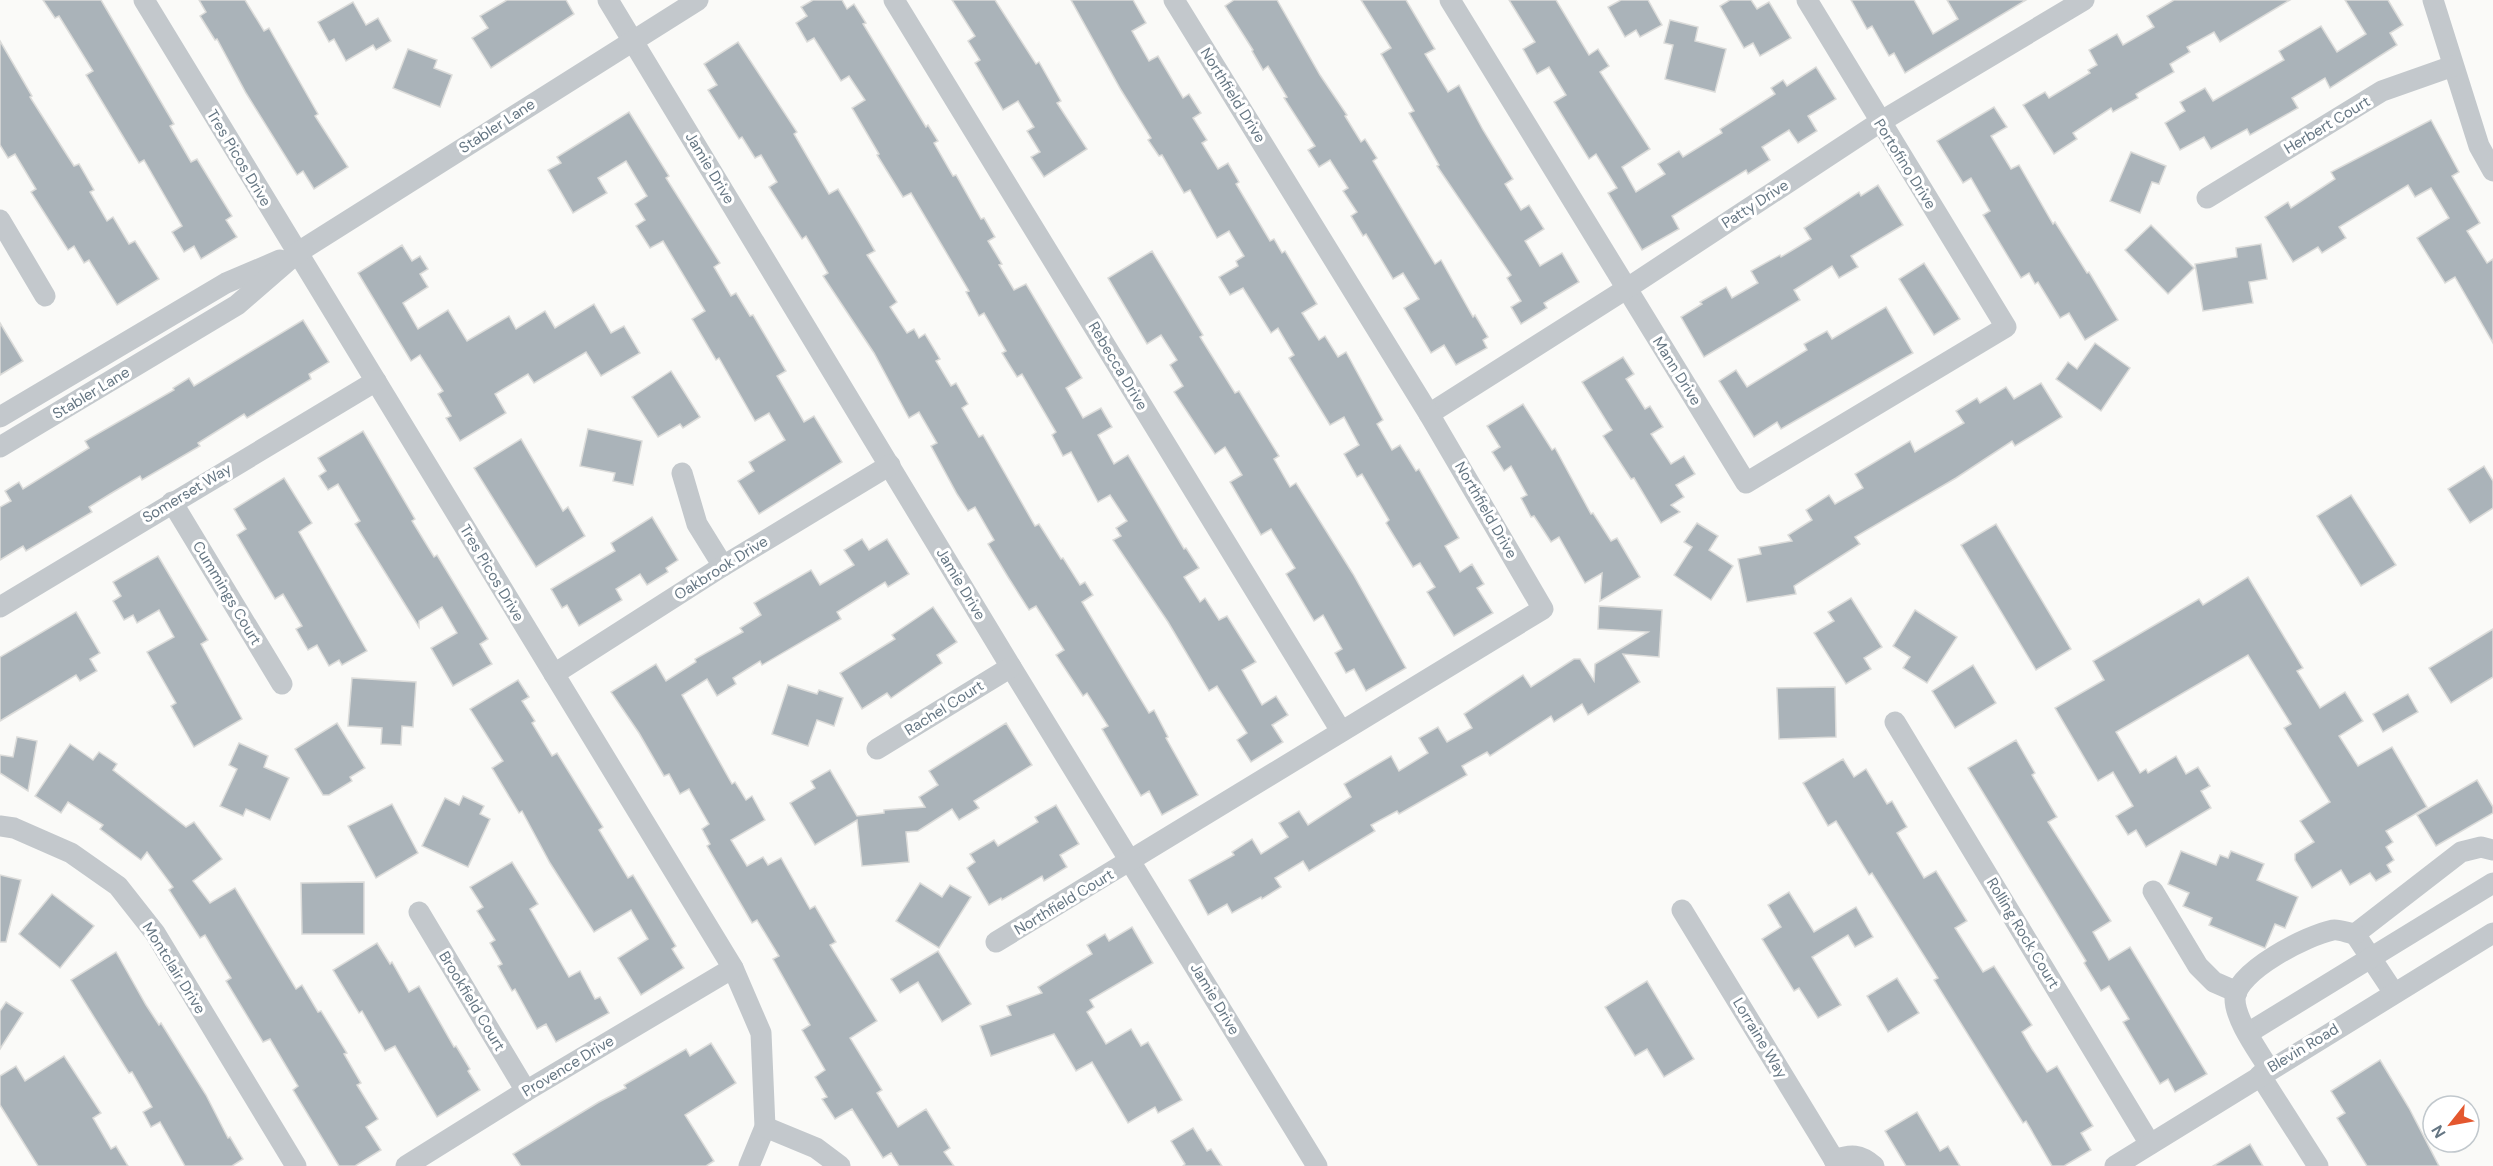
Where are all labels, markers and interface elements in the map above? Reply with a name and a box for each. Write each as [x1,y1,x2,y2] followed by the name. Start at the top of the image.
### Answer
[1196,44,1270,146] street label: Northfield Drive
[2280,91,2374,159] street label: Herbert Court
[455,94,539,158] street label: Stabler Lane
[202,106,276,210] street label: Tres Picos Drive
[1869,115,1941,213] street label: Portofino Drive
[681,128,739,208] street label: Jamie Drive
[1718,175,1792,233] street label: Patty Drive
[1084,318,1152,414] street label: Rebecca Drive
[1648,333,1706,409] street label: Mann Drive
[49,362,133,424] street label: Stabler Lane
[139,458,236,528] street label: Somerset Way
[1450,458,1522,562] street label: Northfield Drive
[455,521,529,625] street label: Tres Picos Drive
[670,531,772,605] street label: Oakbrook Drive
[188,537,266,649] street label: Cummings Court
[932,544,990,624] street label: Jamie Drive
[901,676,987,740] street label: Rachel Court
[1011,864,1118,940] street label: Northfield Court
[1982,874,2064,992] street label: Rolling Rock Court
[138,918,210,1018] street label: Montclair Drive
[434,947,510,1055] street label: Brookfield Court
[1186,959,1244,1039] street label: Jamie Drive
[1728,994,1792,1083] street label: Lorraine Way
[2264,1019,2342,1077] street label: Blevin Road
[518,1031,618,1101] street label: Provence Drive
[2421,1094,2481,1154] north arrow
[2427,1121,2451,1142] text: N

